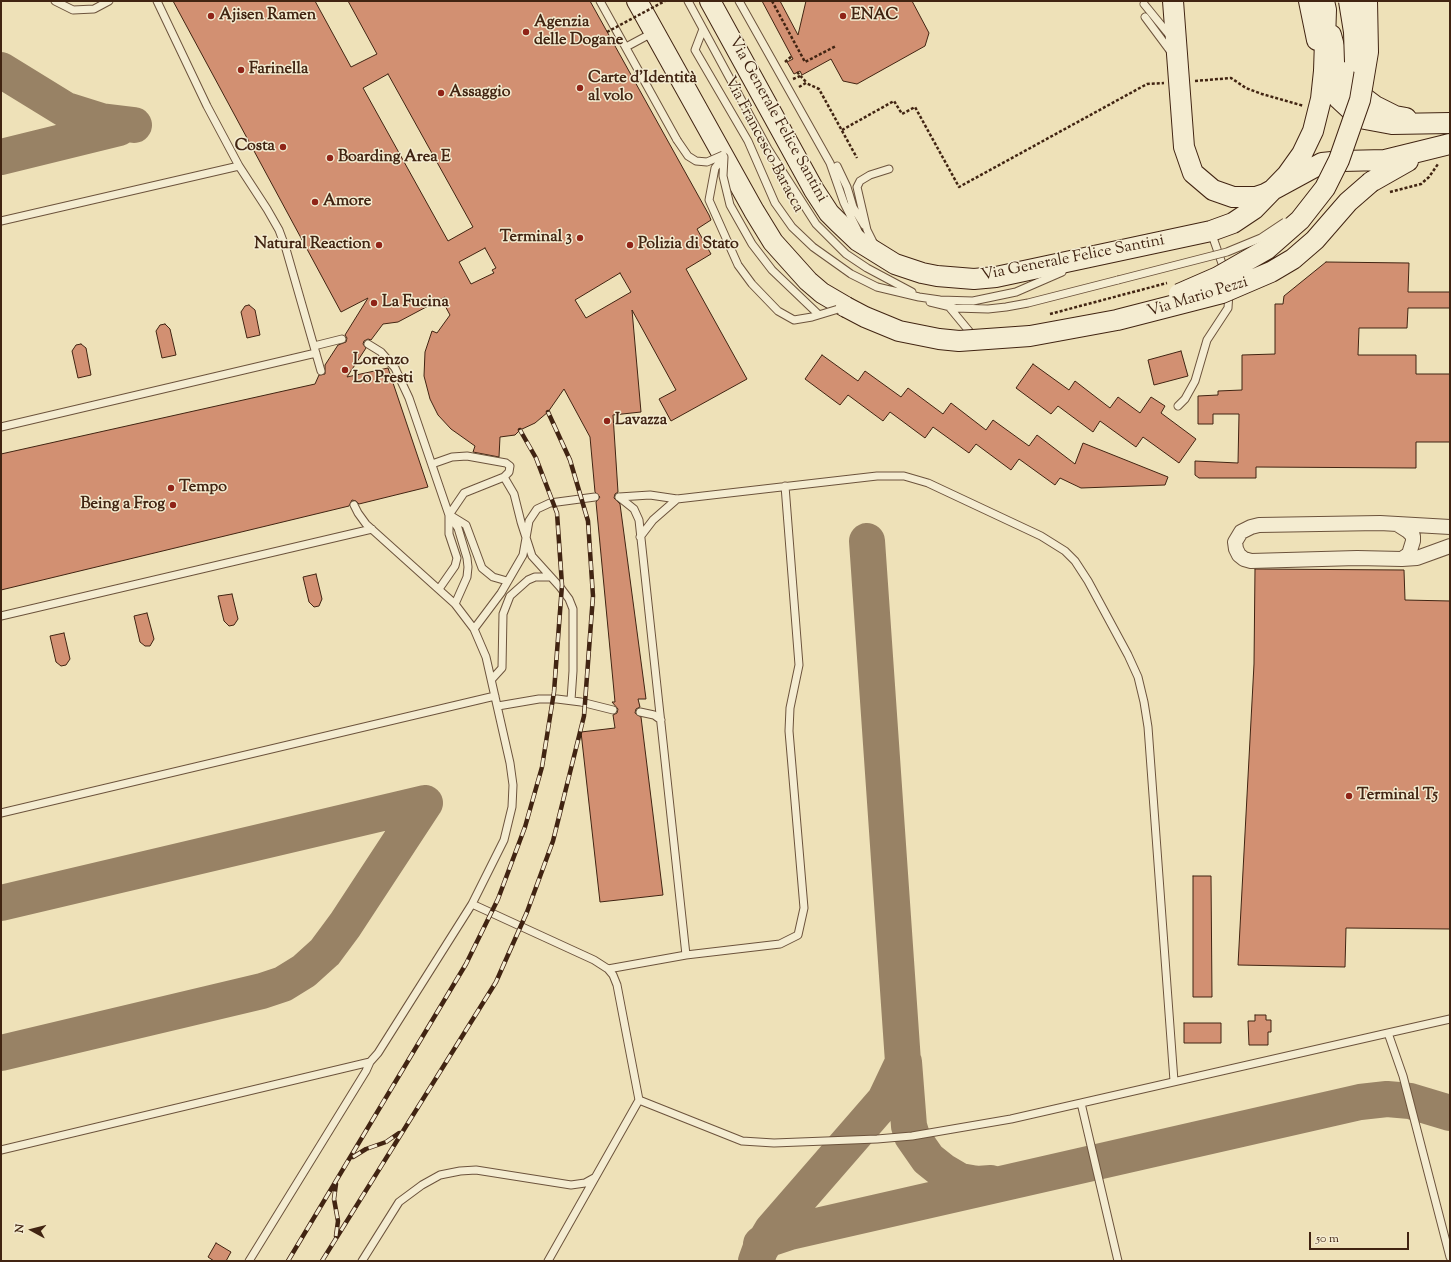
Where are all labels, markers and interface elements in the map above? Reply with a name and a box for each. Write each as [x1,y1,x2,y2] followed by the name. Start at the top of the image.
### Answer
[219,6,316,26] place label: Ajisen Ramen
[851,6,898,26] place label: ENAC
[206,11,216,21] marker: Ajisen Ramen
[838,11,848,21] marker: ENAC
[534,13,623,51] place label: Agenzia delle Dogane
[521,27,531,37] marker: Agenzia delle Dogane
[723,34,831,206] street label: Via Generale Felice Santini
[249,60,308,80] place label: Farinella
[236,65,246,75] marker: Farinella
[588,69,697,107] place label: Carte d'Identità al volo
[719,74,807,216] street label: Via Francesco Baracca
[449,83,510,103] place label: Assaggio
[575,83,585,93] marker: Carte d'Identità al volo
[436,88,446,98] marker: Assaggio
[235,137,275,157] place label: Costa
[278,142,288,152] marker: Costa
[338,148,451,168] place label: Boarding Area E
[325,153,335,163] marker: Boarding Area E
[323,192,371,212] place label: Amore
[310,197,320,207] marker: Amore
[500,228,572,248] place label: Terminal 3
[980,232,1166,286] street label: Via Generale Felice Santini
[575,233,585,243] marker: Terminal 3
[254,235,371,255] place label: Natural Reaction
[638,235,739,255] place label: Polizia di Stato
[374,240,384,250] marker: Natural Reaction
[625,240,635,250] marker: Polizia di Stato
[1145,274,1251,322] street label: Via Mario Pezzi
[382,293,449,313] place label: La Fucina
[369,298,379,308] marker: La Fucina
[353,351,413,389] place label: Lorenzo Lo Presti
[340,365,350,375] marker: Lorenzo Lo Presti
[615,411,667,431] place label: Lavazza
[602,416,612,426] marker: Lavazza
[179,478,227,498] place label: Tempo
[166,483,176,493] marker: Tempo
[80,495,165,515] place label: Being a Frog
[168,500,178,510] marker: Being a Frog
[1357,786,1438,806] place label: Terminal T5
[1344,791,1354,801] marker: Terminal T5
[12,1210,52,1250] north arrow
[12,1223,29,1234] text: N
[1311,1224,1411,1250] scale bar
[1316,1230,1339,1248] text: 50 m

